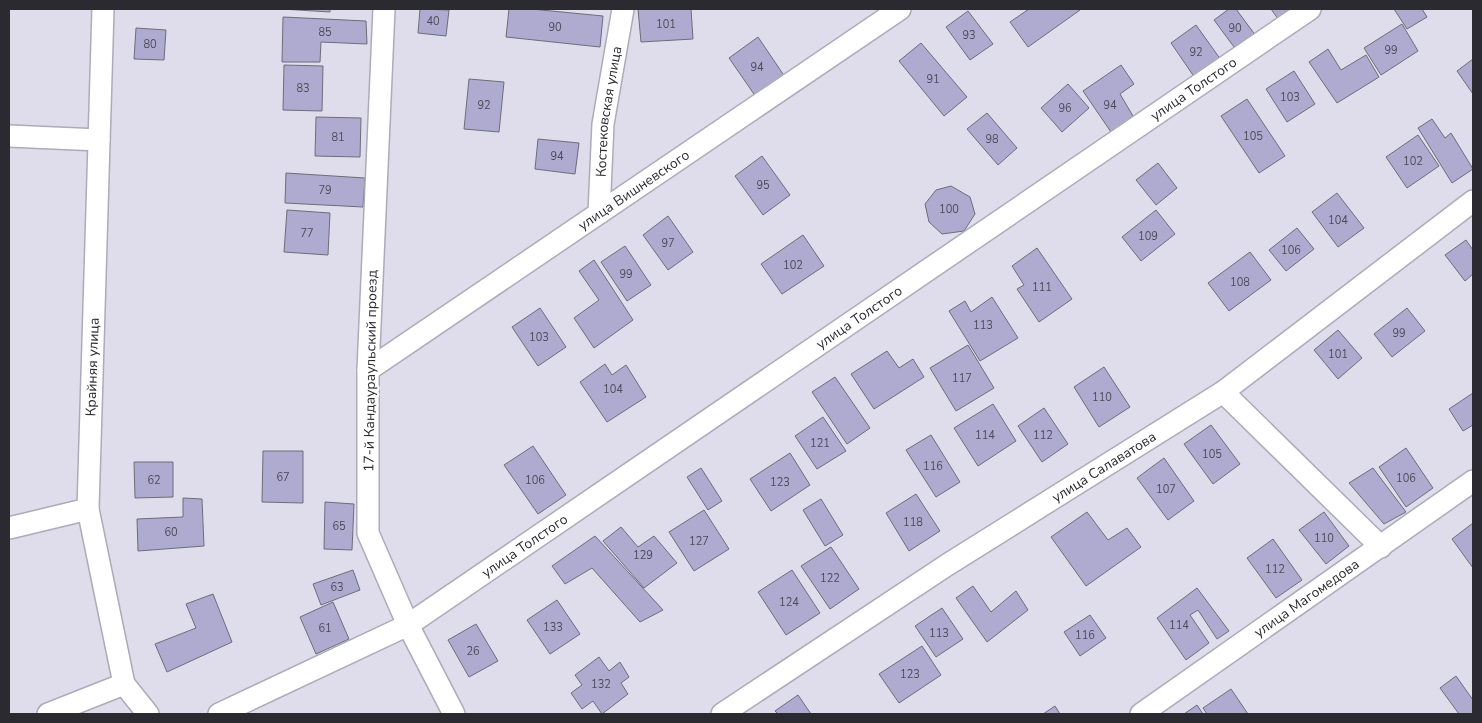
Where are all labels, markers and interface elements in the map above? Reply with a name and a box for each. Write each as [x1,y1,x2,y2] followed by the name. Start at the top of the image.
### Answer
[426,14,440,29] house number: 40
[656,17,676,32] house number: 101
[548,20,562,35] house number: 90
[1228,21,1242,36] house number: 90
[318,25,332,40] house number: 85
[962,28,976,43] house number: 93
[143,37,157,52] house number: 80
[1384,43,1398,58] house number: 99
[592,45,626,177] street label: Костековская улица
[1189,45,1203,60] house number: 92
[1147,53,1241,125] street label: улица Толстого
[750,60,764,75] house number: 94
[926,72,940,87] house number: 91
[296,81,310,96] house number: 83
[1280,90,1300,105] house number: 103
[477,98,491,113] house number: 92
[1103,98,1117,113] house number: 94
[1058,101,1072,116] house number: 96
[1243,129,1263,144] house number: 105
[331,130,345,145] house number: 81
[985,132,999,147] house number: 98
[574,146,693,235] street label: улица Вишневского
[550,149,564,164] house number: 94
[1403,154,1423,169] house number: 102
[756,178,770,193] house number: 95
[318,183,332,198] house number: 79
[939,202,959,217] house number: 100
[1328,213,1348,228] house number: 104
[300,226,314,241] house number: 77
[1138,229,1158,244] house number: 109
[661,236,675,251] house number: 97
[1281,243,1301,258] house number: 106
[783,258,803,273] house number: 102
[619,267,633,282] house number: 99
[359,270,382,472] street label: 17-й Кандаураульский проезд
[1230,275,1250,290] house number: 108
[1032,280,1052,295] house number: 111
[812,281,906,354] street label: улица Толстого
[81,317,104,417] street label: Крайняя улица
[973,318,993,333] house number: 113
[1392,326,1406,341] house number: 99
[529,330,549,345] house number: 103
[1328,347,1348,362] house number: 101
[952,371,972,386] house number: 117
[603,382,623,397] house number: 104
[1092,390,1112,405] house number: 110
[1048,427,1160,507] street label: улица Салаватова
[975,428,995,443] house number: 114
[1033,428,1053,443] house number: 112
[810,436,830,451] house number: 121
[1202,447,1222,462] house number: 105
[923,459,943,474] house number: 116
[276,470,290,485] house number: 67
[1396,471,1416,486] house number: 106
[147,473,161,488] house number: 62
[525,473,545,488] house number: 106
[770,475,790,490] house number: 123
[1156,482,1176,497] house number: 107
[478,510,572,582] street label: улица Толстого
[903,515,923,530] house number: 118
[332,519,346,534] house number: 65
[164,525,178,540] house number: 60
[1314,531,1334,546] house number: 110
[689,534,709,549] house number: 127
[633,548,653,563] house number: 129
[1250,555,1363,642] street label: улица Магомедова
[1265,562,1285,577] house number: 112
[820,571,840,586] house number: 122
[330,580,344,595] house number: 63
[779,595,799,610] house number: 124
[1169,618,1189,633] house number: 114
[543,620,563,635] house number: 133
[318,621,332,636] house number: 61
[929,626,949,641] house number: 113
[1075,628,1095,643] house number: 116
[466,644,480,659] house number: 26
[900,667,920,682] house number: 123
[591,677,611,692] house number: 132

